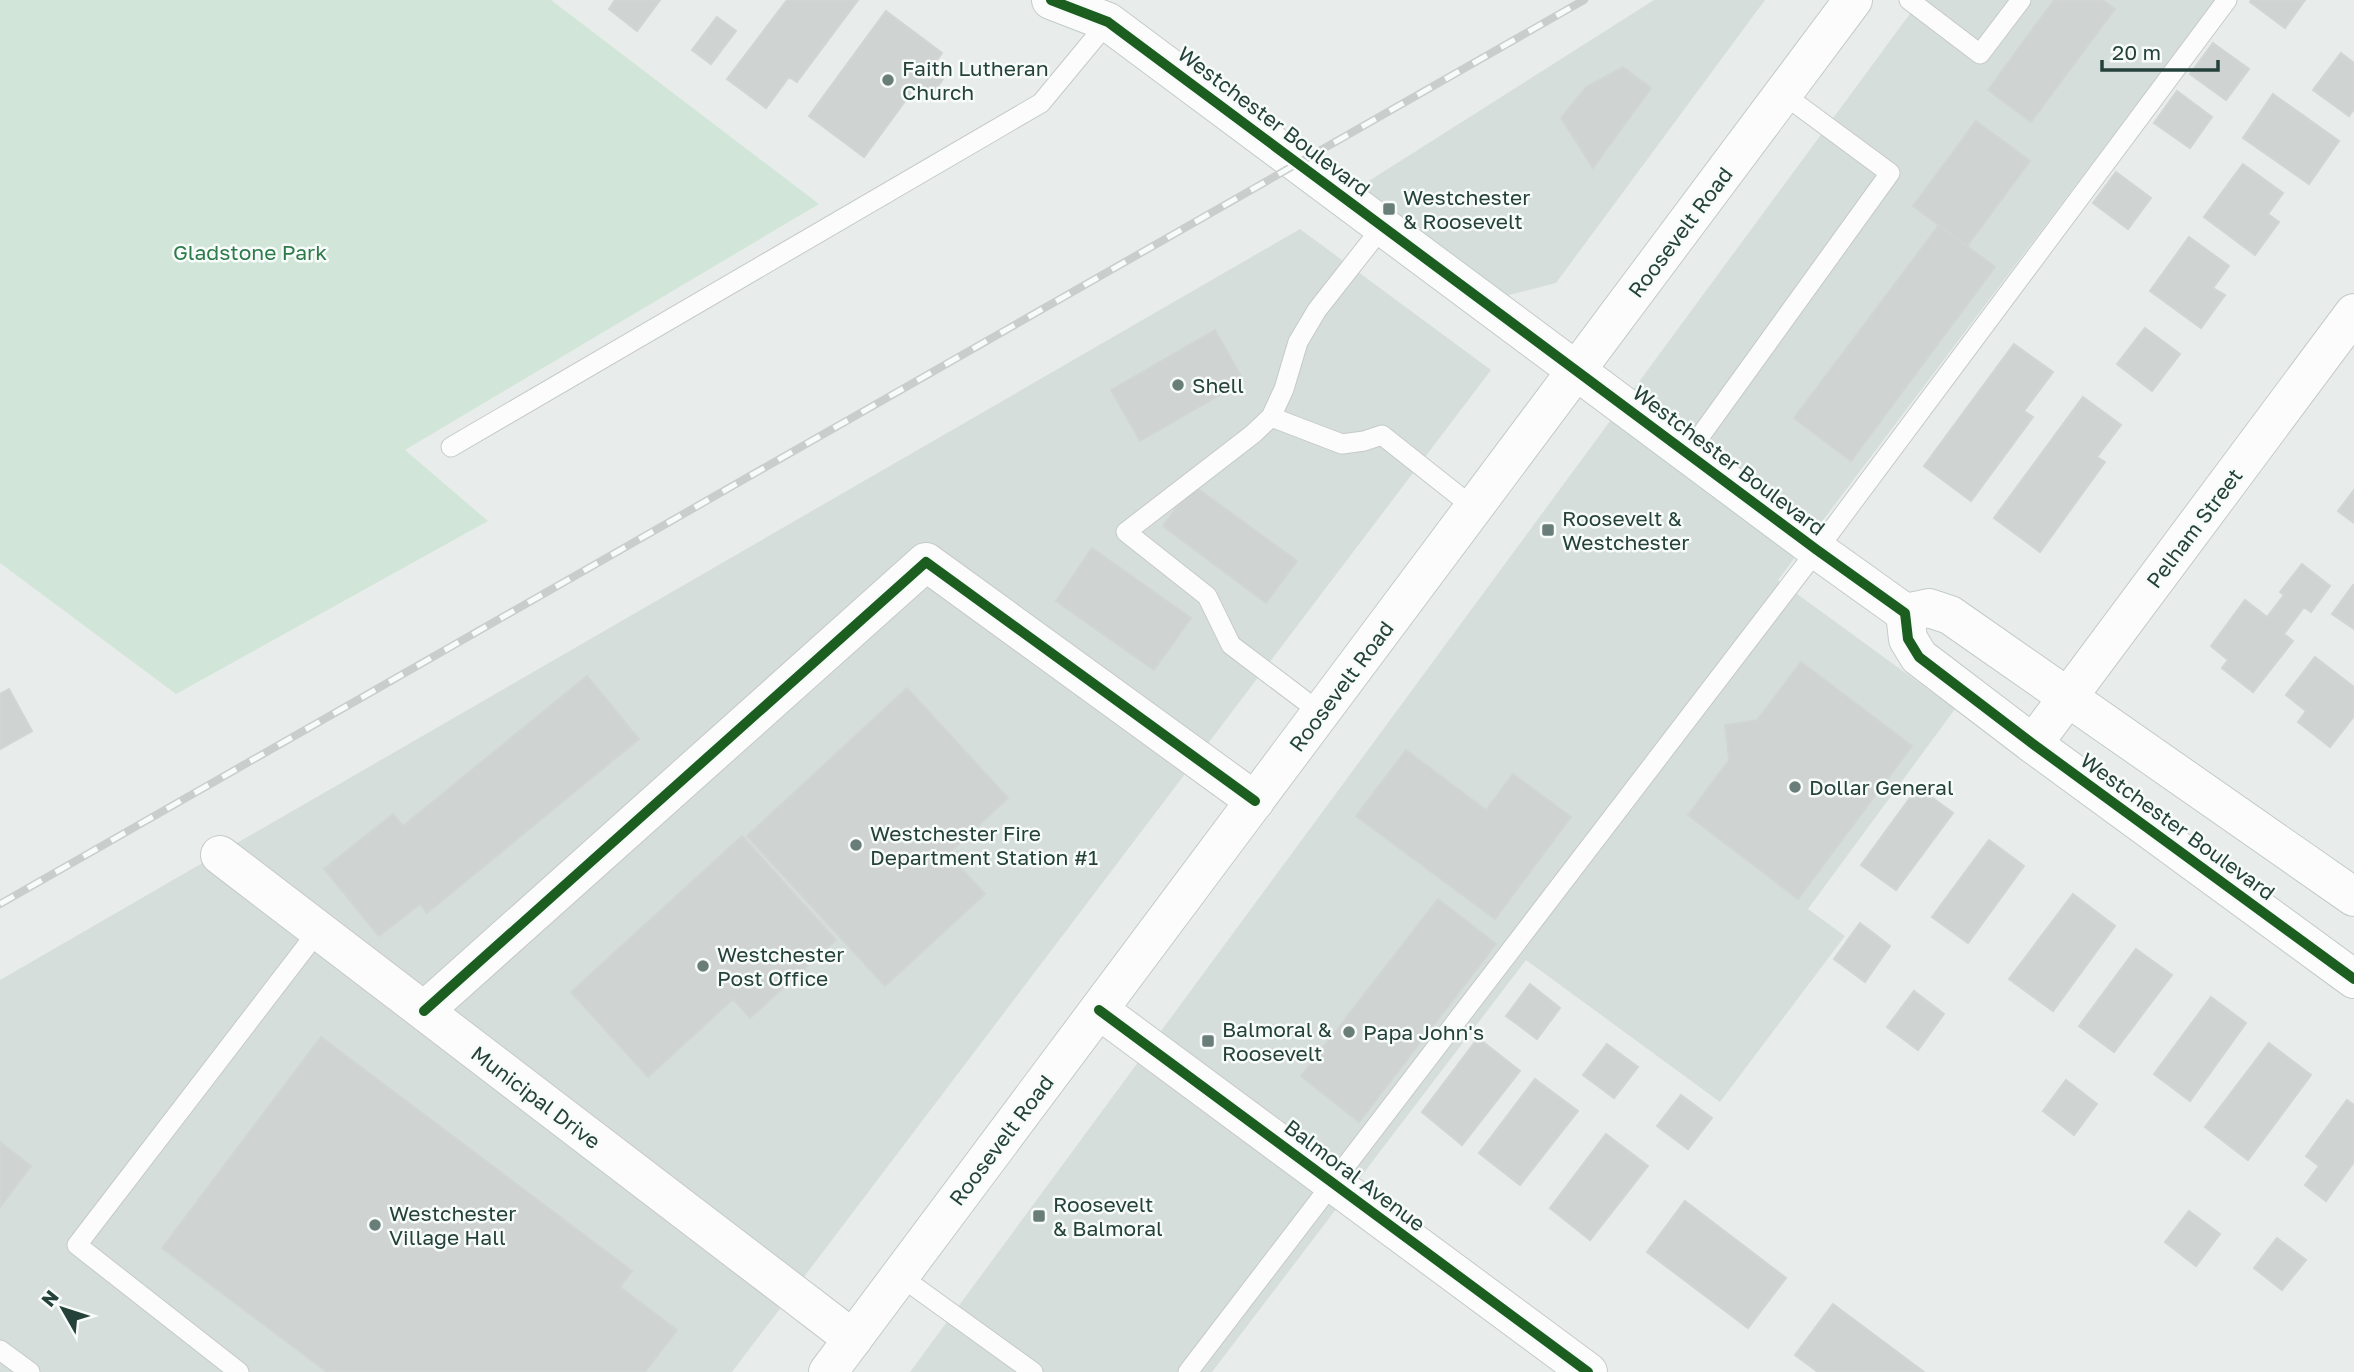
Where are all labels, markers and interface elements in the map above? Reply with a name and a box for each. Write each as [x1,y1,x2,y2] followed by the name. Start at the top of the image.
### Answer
[2102,28,2218,72] scale bar
[2112,39,2161,65] text: 20 m
[1173,40,1375,202] street label: Westchester Boulevard
[902,55,1049,105] place label: Faith Lutheran Church
[880,72,896,88] marker: Faith Lutheran Church
[1622,161,1738,303] street label: Roosevelt Road
[1403,184,1530,234] place label: Westchester & Roosevelt
[1381,201,1397,217] marker: Westchester & Roosevelt
[173,239,327,265] park label: Gladstone Park
[1192,372,1244,398] place label: Shell
[1170,377,1186,393] marker: Shell
[1628,379,1830,541] street label: Westchester Boulevard
[2141,463,2247,593] street label: Pelham Street
[1562,505,1689,555] place label: Roosevelt & Westchester
[1540,522,1556,538] marker: Roosevelt & Westchester
[1283,615,1399,757] street label: Roosevelt Road
[2076,747,2280,905] street label: Westchester Boulevard
[1809,774,1954,800] place label: Dollar General
[1787,779,1803,795] marker: Dollar General
[870,820,1098,870] place label: Westchester Fire Department Station #1
[848,837,864,853] marker: Westchester Fire Department Station #1
[717,941,844,991] place label: Westchester Post Office
[695,958,711,974] marker: Westchester Post Office
[1222,1016,1332,1066] place label: Balmoral & Roosevelt
[1363,1019,1484,1045] place label: Papa John's
[1341,1024,1357,1040] marker: Papa John's
[1200,1033,1216,1049] marker: Balmoral & Roosevelt
[466,1040,606,1154] street label: Municipal Drive
[943,1069,1059,1211] street label: Roosevelt Road
[1279,1114,1431,1236] street label: Balmoral Avenue
[1053,1191,1163,1241] place label: Roosevelt & Balmoral
[389,1200,516,1250] place label: Westchester Village Hall
[1031,1208,1047,1224] marker: Roosevelt & Balmoral
[367,1217,383,1233] marker: Westchester Village Hall
[28,1274,98,1344] north arrow
[36,1285,63,1311] text: N

